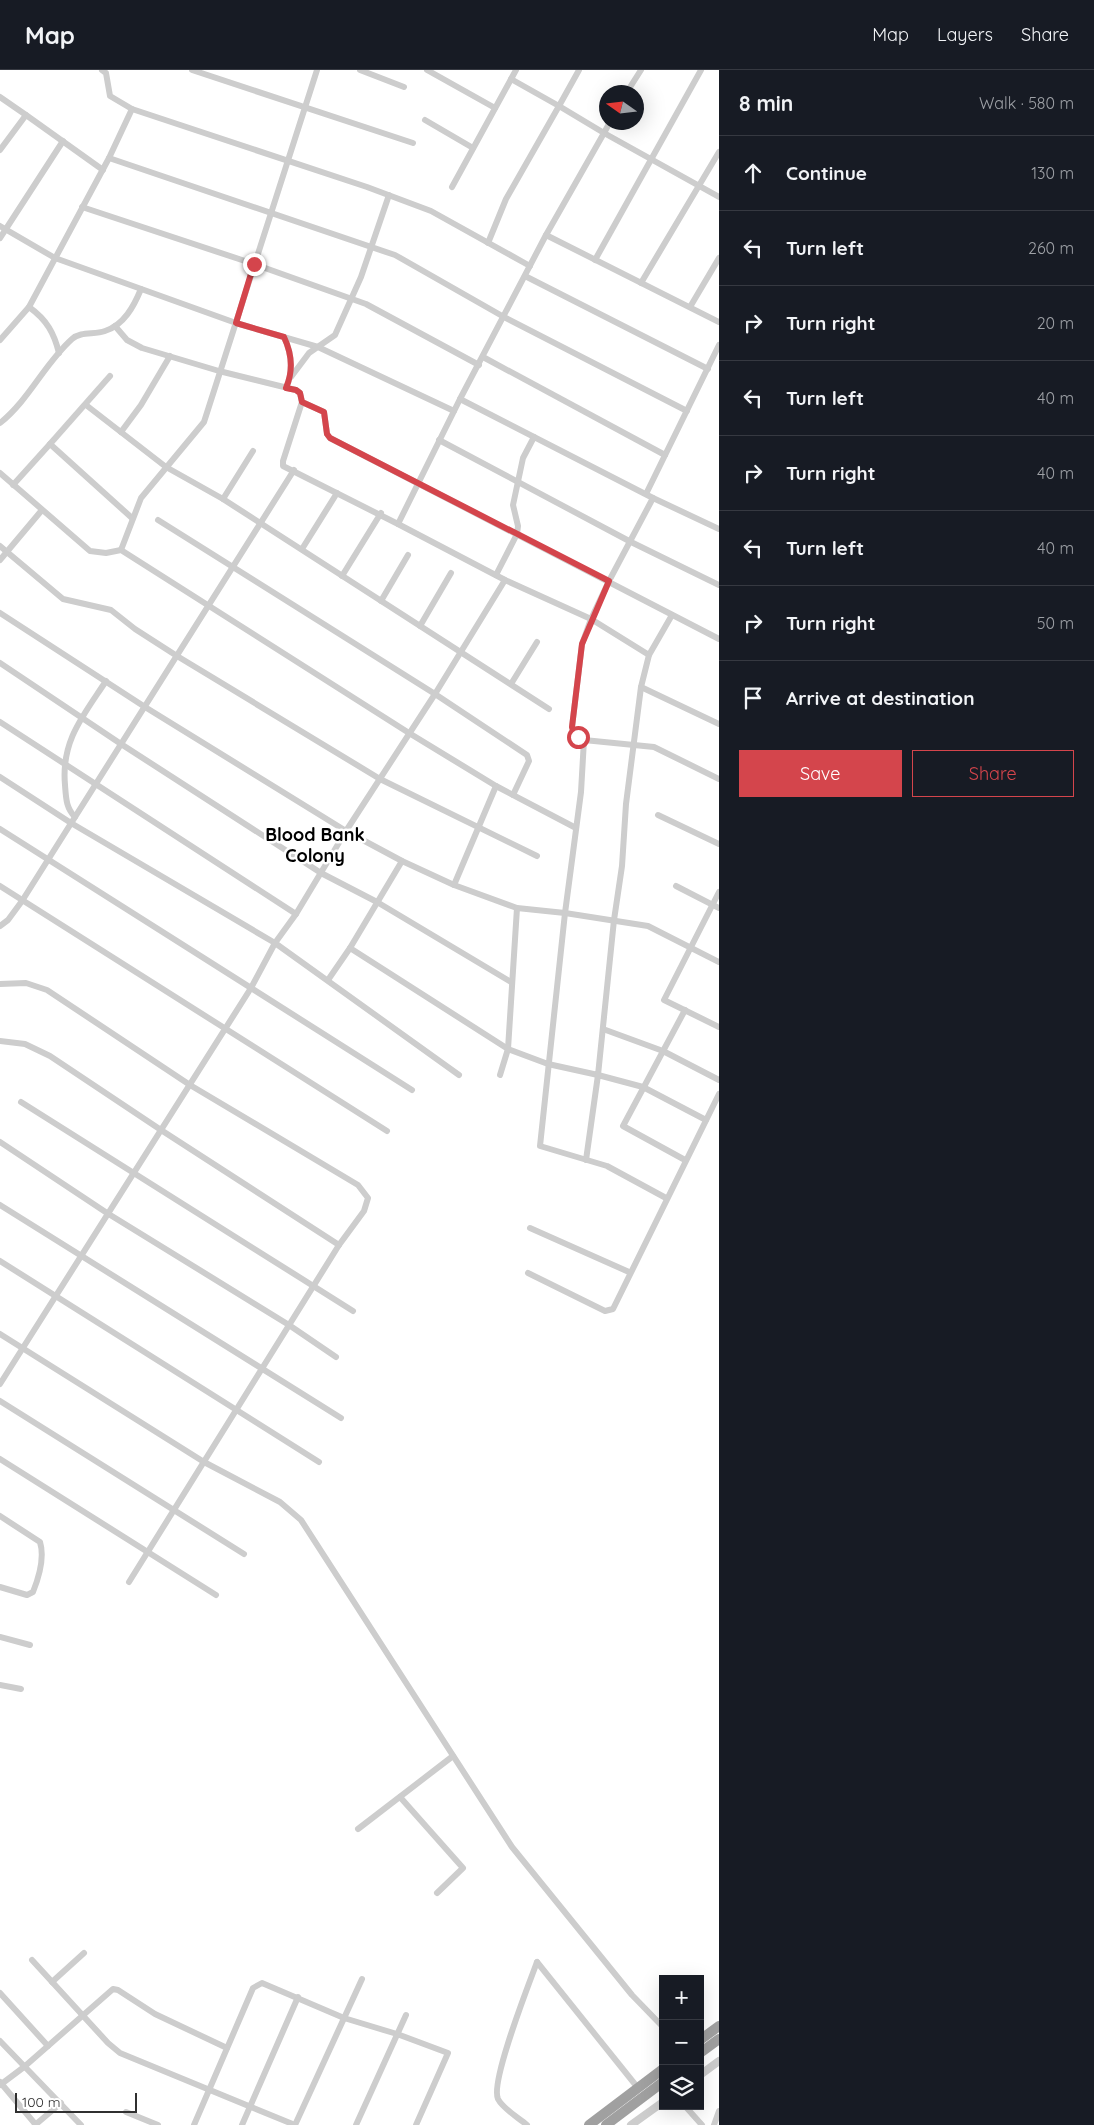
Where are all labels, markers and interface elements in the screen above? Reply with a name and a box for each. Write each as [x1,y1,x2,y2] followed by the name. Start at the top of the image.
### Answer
[25,20,75,50] text: Map
[872,23,909,46] text: Map
[937,23,993,46] text: Layers
[1021,23,1069,46] text: Share
[599,85,644,130] north arrow
[739,90,793,116] text: 8 min
[979,93,1074,113] text: Walk · 580 m
[739,159,767,187] icon: ahead
[786,161,867,185] text: Continue
[1031,163,1074,183] text: 130 m
[739,234,767,262] icon: left
[786,236,864,260] text: Turn left
[1028,238,1074,258] text: 260 m
[243,253,266,276] route end
[739,309,767,337] icon: right
[786,311,875,335] text: Turn right
[1037,313,1074,333] text: 20 m
[739,384,767,412] icon: left
[786,386,864,410] text: Turn left
[1037,388,1074,408] text: 40 m
[739,459,767,487] icon: right
[786,461,875,485] text: Turn right
[1037,463,1074,483] text: 40 m
[739,534,767,562] icon: left
[786,536,864,560] text: Turn left
[1037,538,1074,558] text: 40 m
[739,609,767,637] icon: right
[786,611,875,635] text: Turn right
[1037,613,1074,633] text: 50 m
[739,684,767,712] icon: arrive
[786,686,975,710] text: Arrive at destination
[567,726,590,749] route start
[739,750,902,797] button: Save
[912,750,1074,797] button: Share
[265,823,365,867] district label: Blood Bank Colony
[659,1975,704,2110] map controls
[659,1975,704,2020] button: +
[659,2020,704,2065] button: −
[659,2065,704,2110] button: layers
[15,2090,138,2113] scale bar
[22,2093,60,2111] text: 100 m

